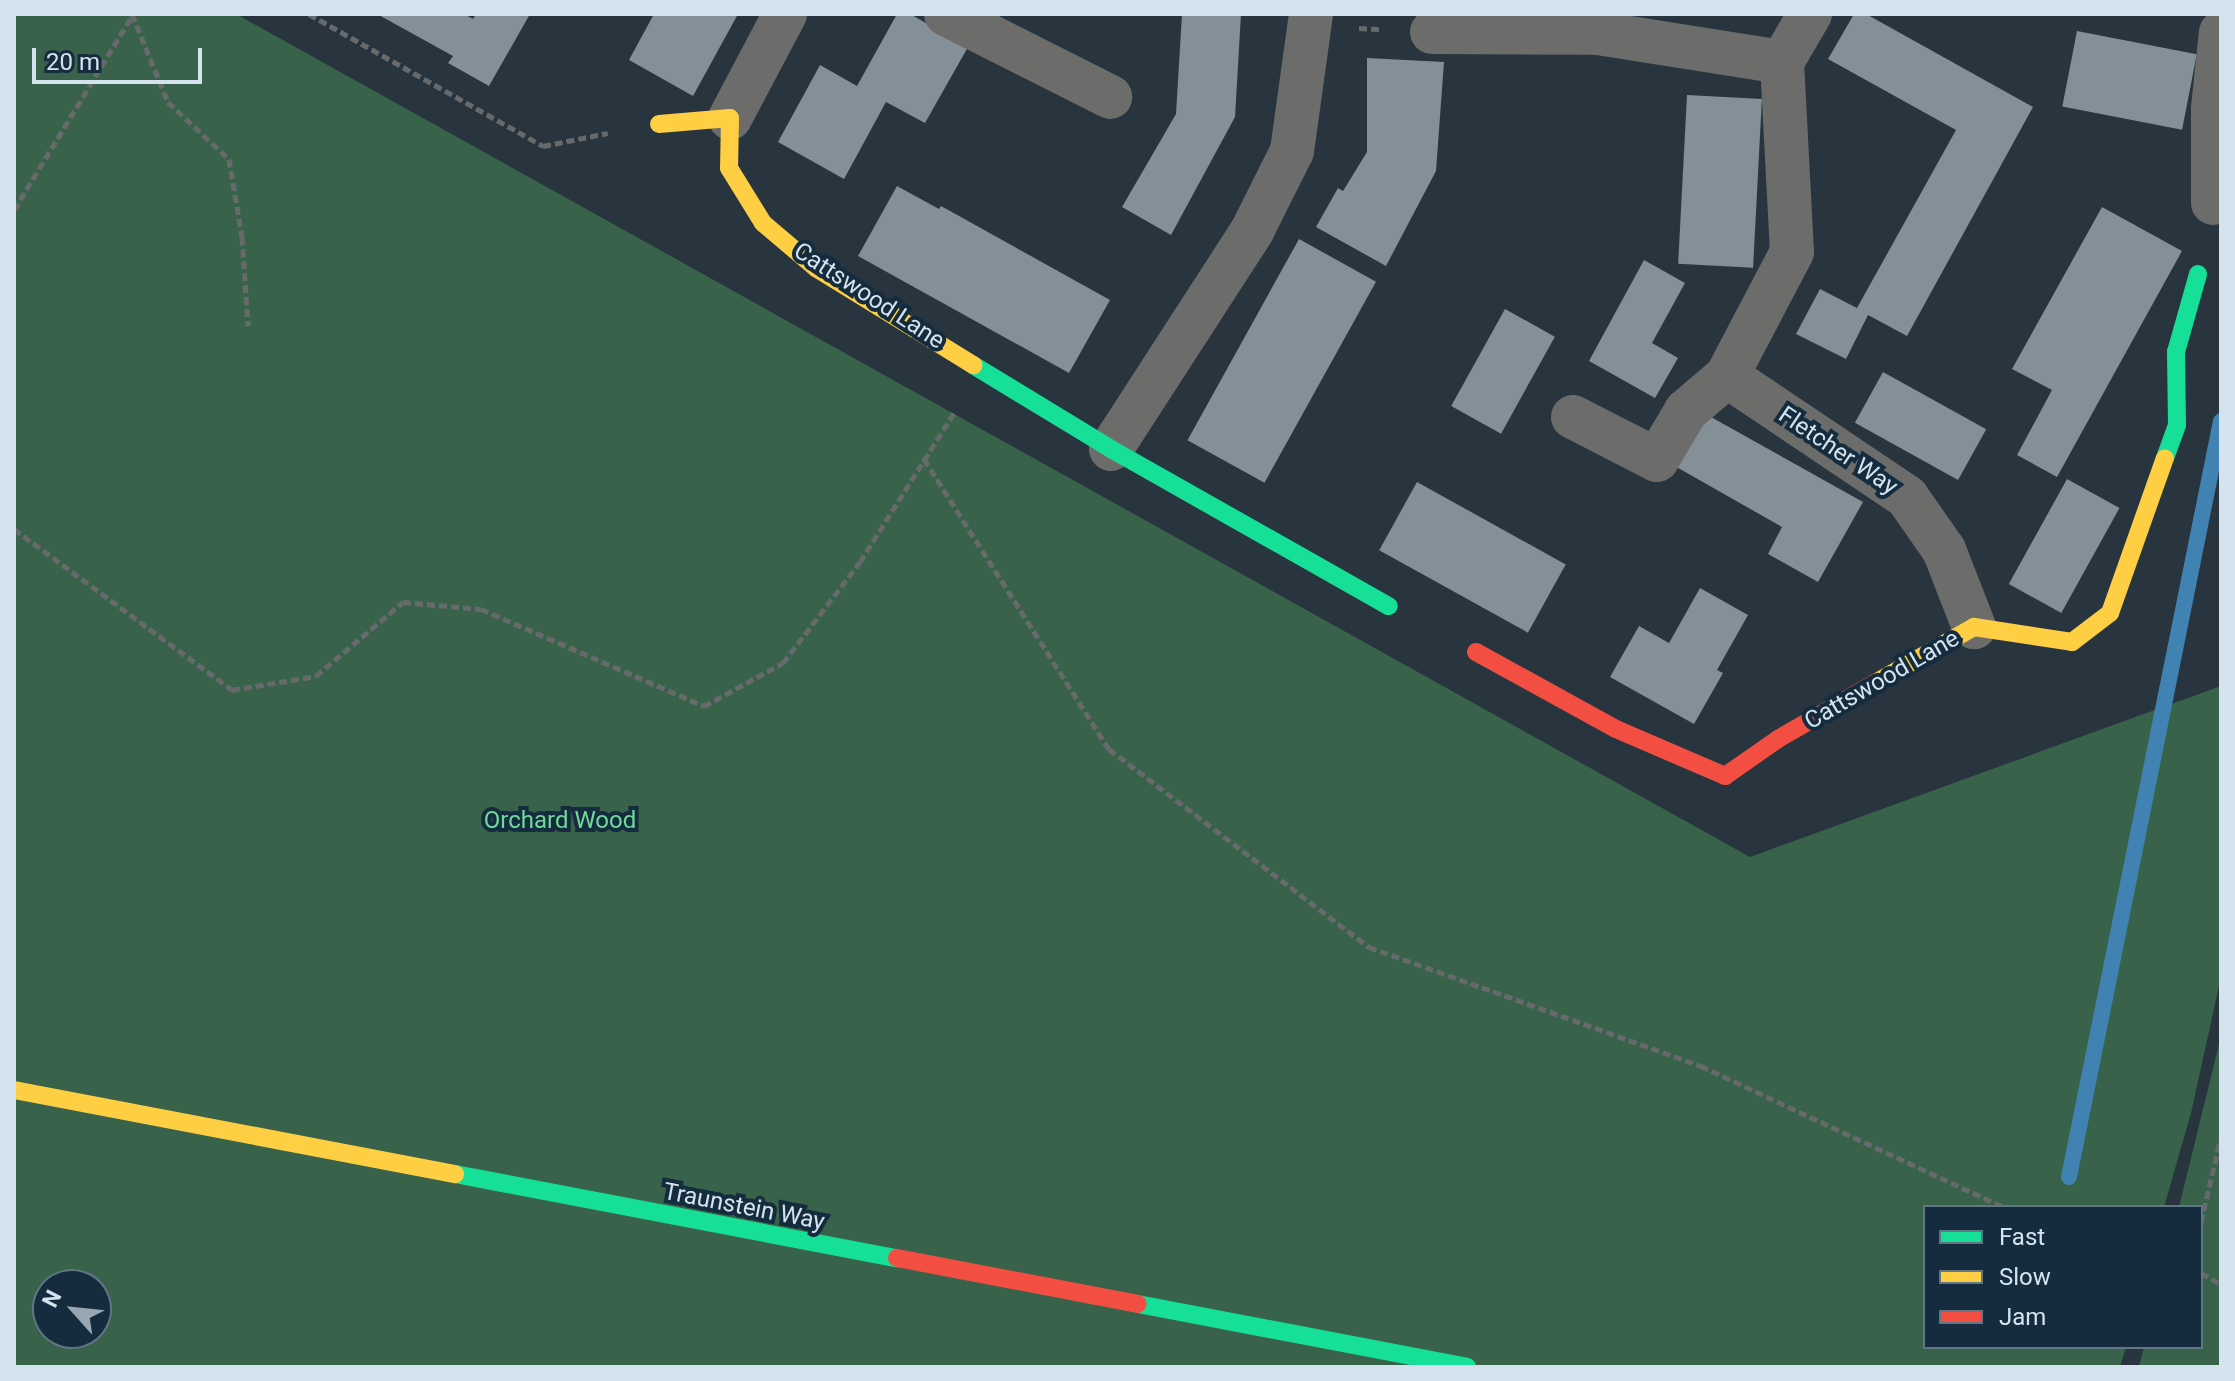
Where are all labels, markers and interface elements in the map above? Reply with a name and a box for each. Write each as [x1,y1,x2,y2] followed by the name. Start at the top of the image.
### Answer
[36,32,206,82] scale bar
[46,48,100,76] text: 20 m
[788,237,950,355] street label: Cattswood Lane
[1773,401,1903,501] street label: Fletcher Way
[1800,624,1964,736] street label: Cattswood Lane
[484,807,636,835] park label: Orchard Wood
[661,1177,827,1237] street label: Traunstein Way
[1923,1205,2203,1349] legend
[1999,1223,2045,1251] text: Fast
[1999,1263,2051,1291] text: Slow
[32,1269,112,1349] north arrow
[37,1286,67,1311] text: N
[1999,1303,2046,1331] text: Jam

